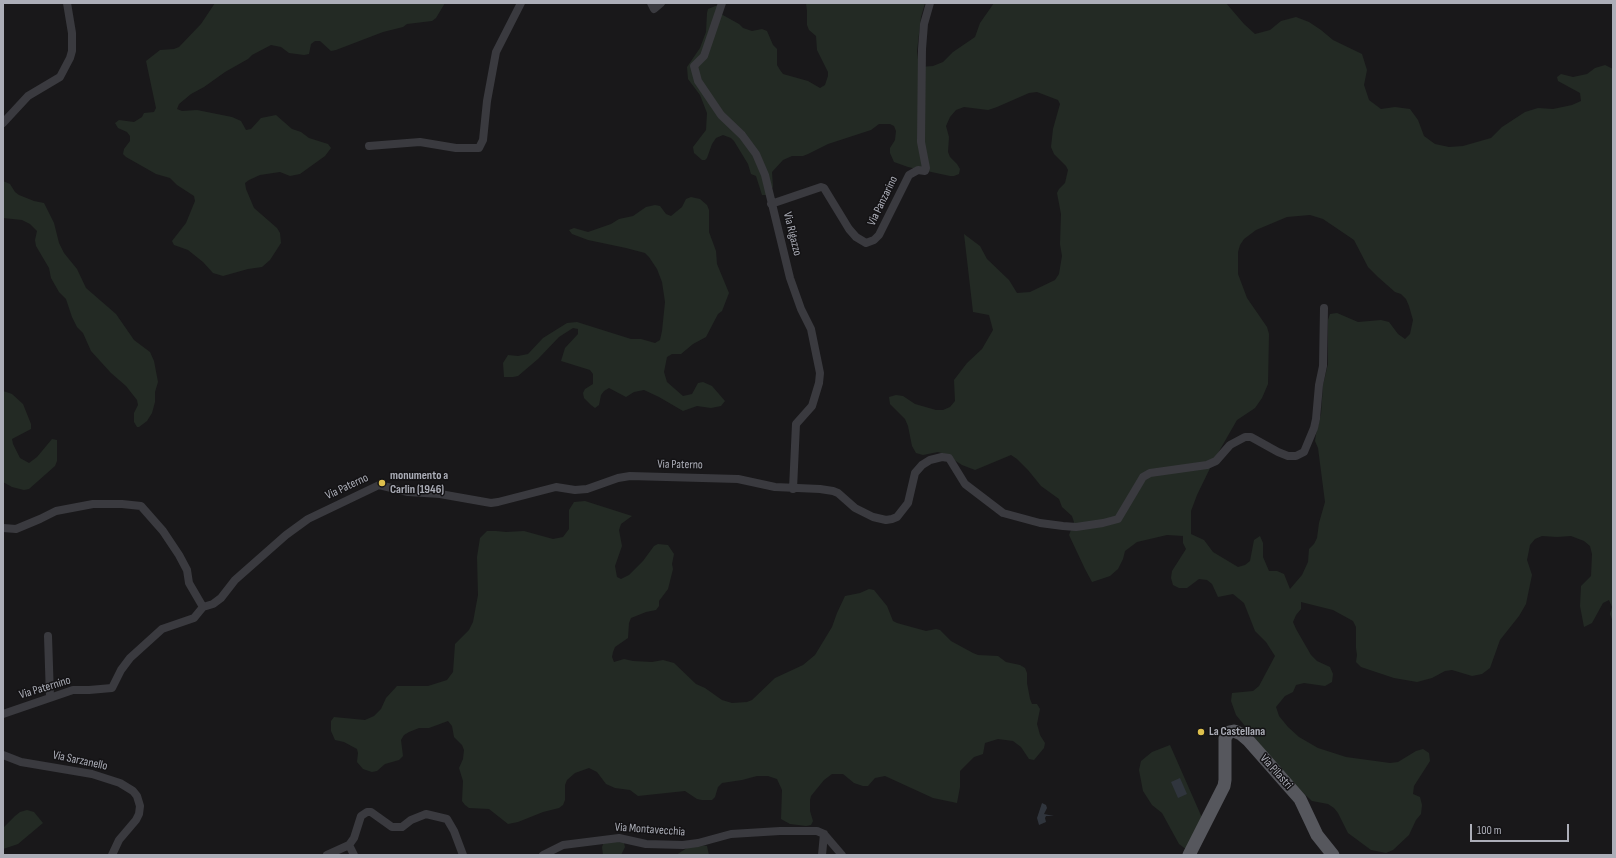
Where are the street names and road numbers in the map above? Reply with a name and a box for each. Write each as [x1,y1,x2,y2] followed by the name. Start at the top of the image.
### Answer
[865,174,901,228] street label: Via Panzarino
[780,211,804,257] street label: Via Rigazzo
[657,457,703,473] street label: Via Paterno
[323,471,371,503] street label: Via Paterno
[18,673,72,703] street label: Via Paternino
[51,748,109,774] street label: Via Sarzanello
[1257,752,1295,792] street label: Via Pilastri
[614,820,686,840] street label: Via Montavecchia

